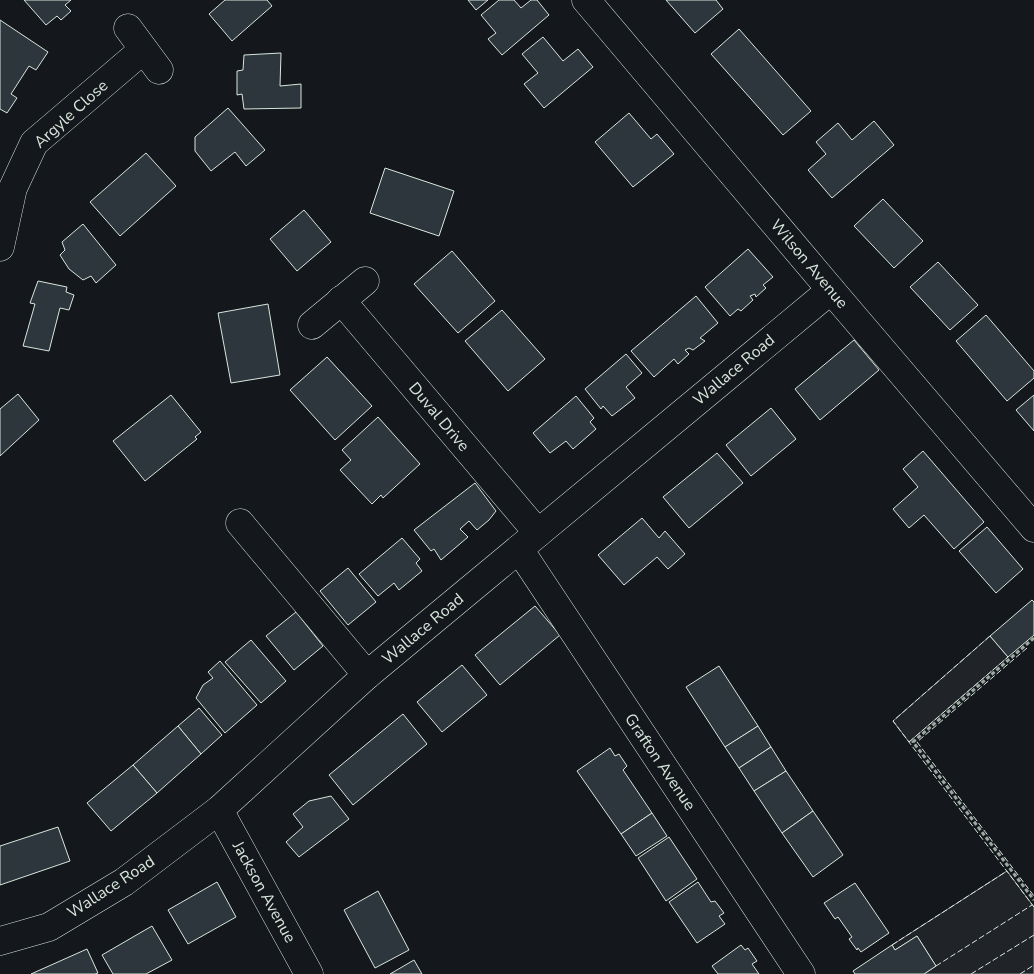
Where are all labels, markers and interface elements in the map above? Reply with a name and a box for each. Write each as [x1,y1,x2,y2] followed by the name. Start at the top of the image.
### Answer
[29,75,113,153] street label: Argyle Close
[765,215,853,313] street label: Wilson Avenue
[689,329,779,411] street label: Wallace Road
[404,378,474,456] street label: Duval Drive
[378,588,468,670] street label: Wallace Road
[619,709,701,815] street label: Grafton Avenue
[226,836,301,947] street label: Jackson Avenue
[63,850,159,924] street label: Wallace Road

